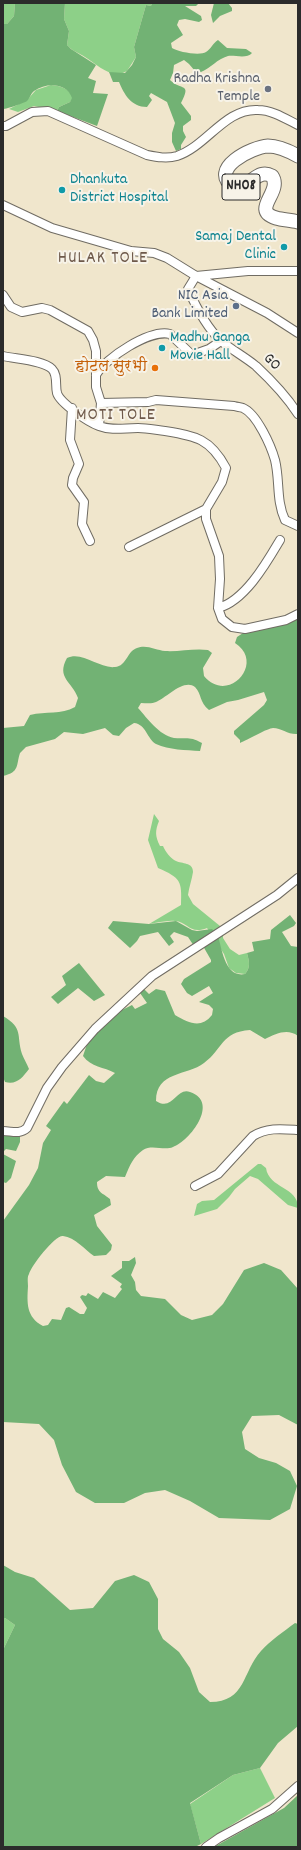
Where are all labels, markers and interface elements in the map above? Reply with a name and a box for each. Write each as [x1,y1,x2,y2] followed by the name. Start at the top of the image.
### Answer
[173,70,260,108] place label: Radha Krishna Temple
[263,84,273,94] marker: Radha Krishna Temple
[70,171,168,209] place label: Dhankuta District Hospital
[222,174,260,200] road number: NH08
[57,185,67,195] marker: Dhankuta District Hospital
[195,228,276,266] place label: Samaj Dental Clinic
[279,242,289,252] marker: Samaj Dental Clinic
[58,249,148,271] district label: HULAK TOLE
[151,287,228,325] place label: NIC Asia Bank Limited
[231,301,241,311] marker: NIC Asia Bank Limited
[170,329,250,367] place label: Madhu Ganga Movie Hall
[157,343,167,353] marker: Madhu Ganga Movie Hall
[258,350,284,376] street label: GO
[75,358,147,378] place label: होटल सुरभी
[150,363,160,373] marker: होटल सुरभी
[76,406,156,428] district label: MOTI TOLE

